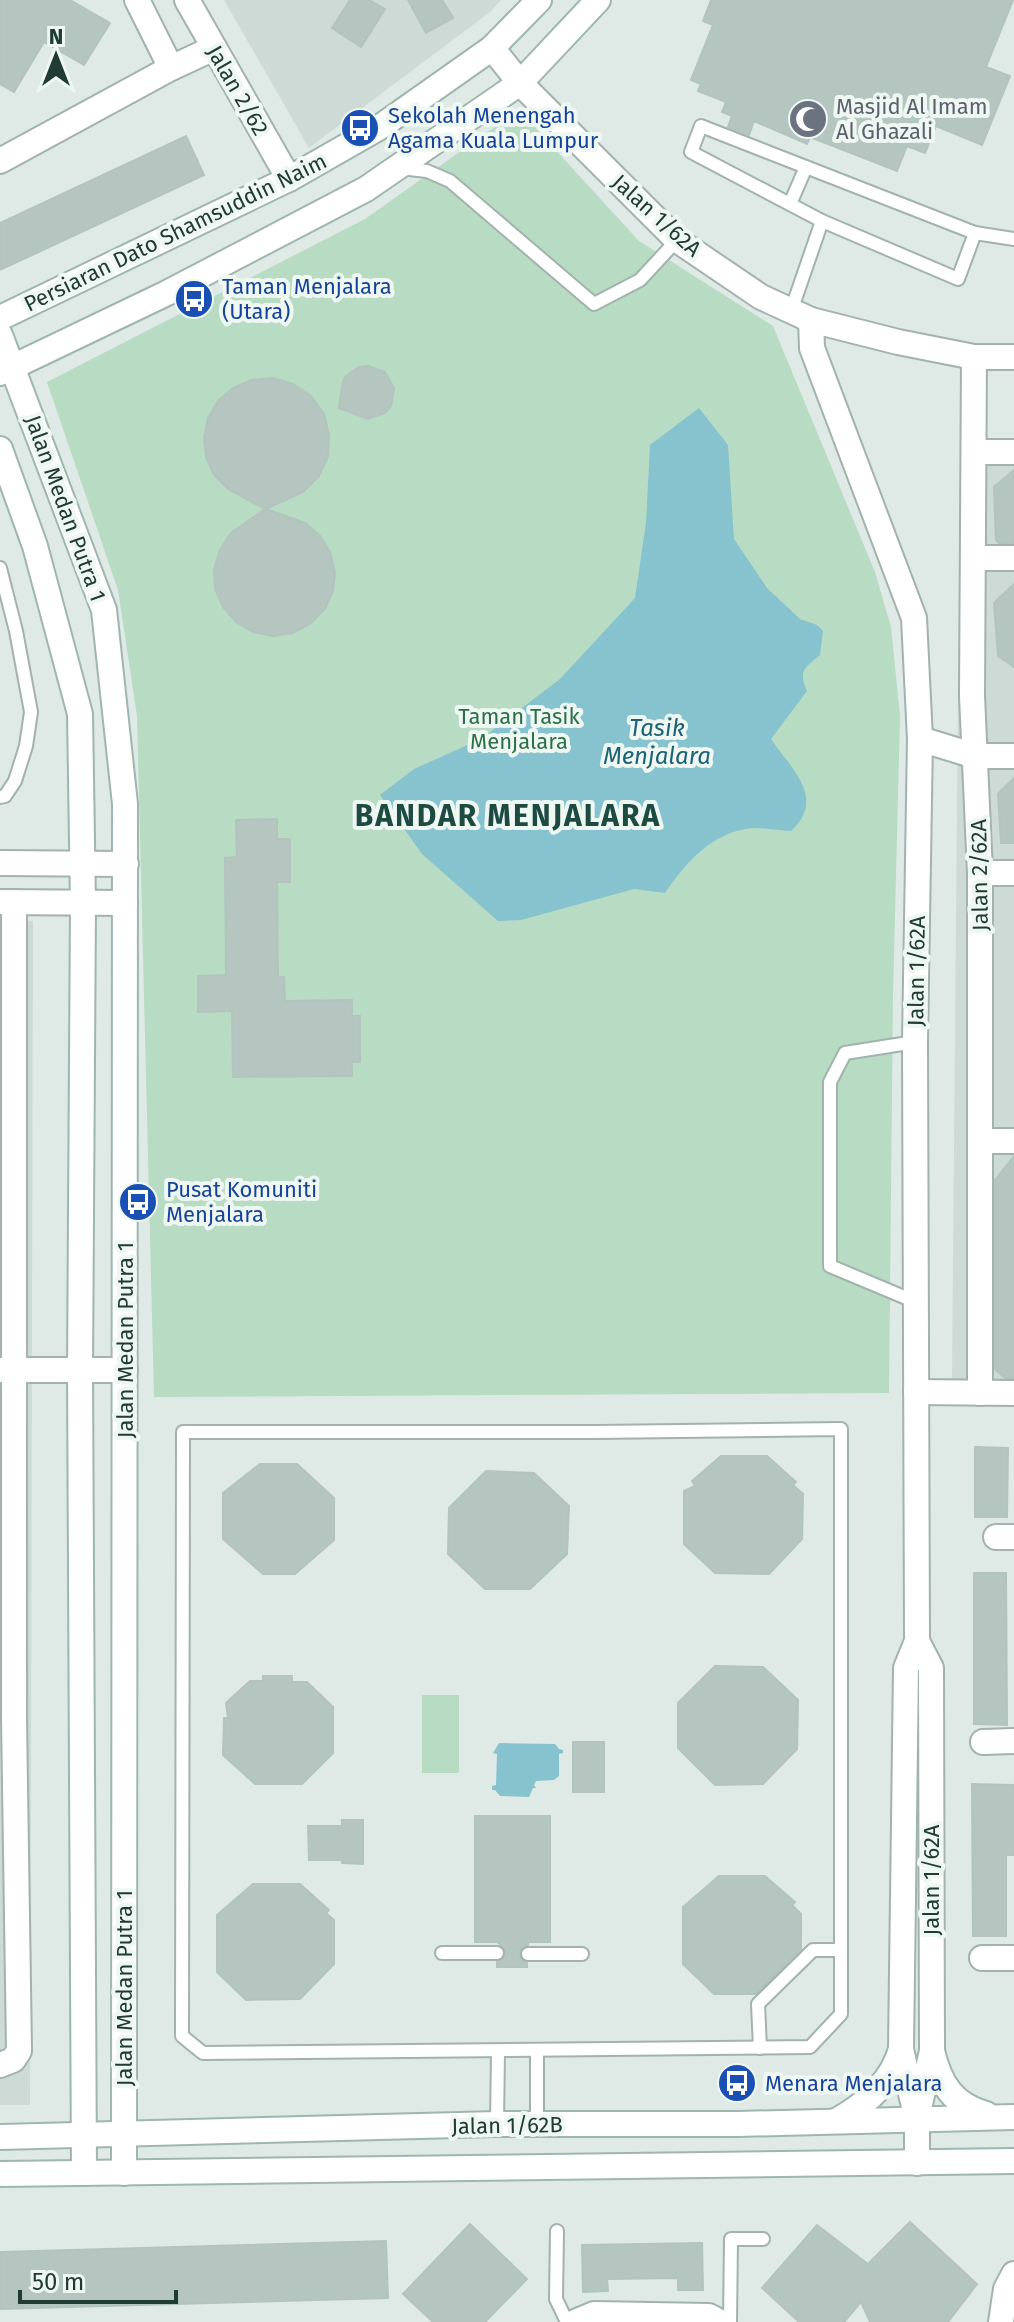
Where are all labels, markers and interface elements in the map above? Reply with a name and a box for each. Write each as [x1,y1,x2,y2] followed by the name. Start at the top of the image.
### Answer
[16,16,96,96] north arrow
[49,23,63,50] text: N
[201,40,274,140] street label: Jalan 2/62
[836,93,988,145] place label: Masjid Al Imam Al Ghazali
[787,98,829,140] mosque icon: Masjid Al Imam Al Ghazali
[388,102,599,154] place label: Sekolah Menengah Agama Kuala Lumpur
[339,107,381,149] bus stop icon: Sekolah Menengah Agama Kuala Lumpur
[19,147,331,318] street label: Persiaran Dato Shamsuddin Naim
[606,168,707,263] street label: Jalan 1/62A
[222,273,392,325] place label: Taman Menjalara (Utara)
[173,278,215,320] bus stop icon: Taman Menjalara (Utara)
[19,411,112,605] street label: Jalan Medan Putra 1
[458,703,581,755] park label: Taman Tasik Menjalara
[603,714,711,770] water label: Tasik Menjalara
[355,798,661,834] district label: BANDAR MENJALARA
[965,818,994,931] street label: Jalan 2/62A
[902,915,931,1027] street label: Jalan 1/62A
[166,1176,317,1228] place label: Pusat Komuniti Menjalara
[117,1181,159,1223] bus stop icon: Pusat Komuniti Menjalara
[112,1242,139,1438] street label: Jalan Medan Putra 1
[918,1824,945,1935] street label: Jalan 1/62A
[111,1890,138,2086] street label: Jalan Medan Putra 1
[716,2062,758,2104] bus stop icon: Menara Menjalara
[765,2070,942,2097] place label: Menara Menjalara
[451,2111,563,2140] street label: Jalan 1/62B
[20,2254,176,2304] scale bar
[32,2268,84,2296] text: 50 m

